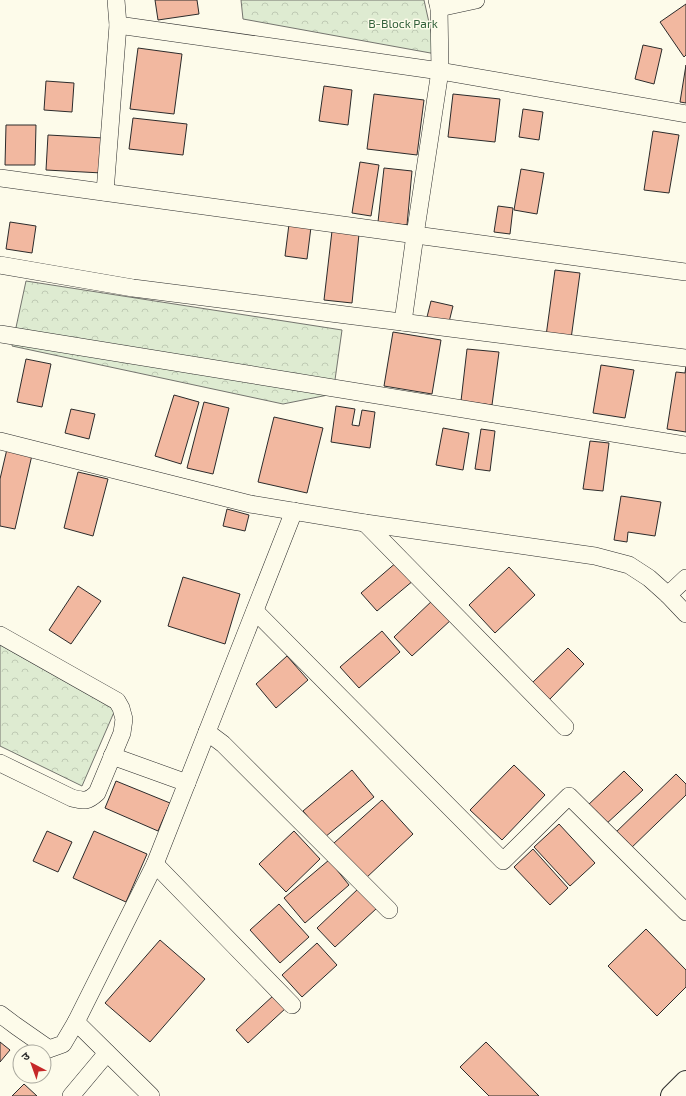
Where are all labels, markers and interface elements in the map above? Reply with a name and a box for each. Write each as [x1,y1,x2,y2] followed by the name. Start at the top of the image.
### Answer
[368,16,438,30] park label: B-Block Park
[12,1044,52,1084] north arrow
[18,1049,32,1063] text: उ

